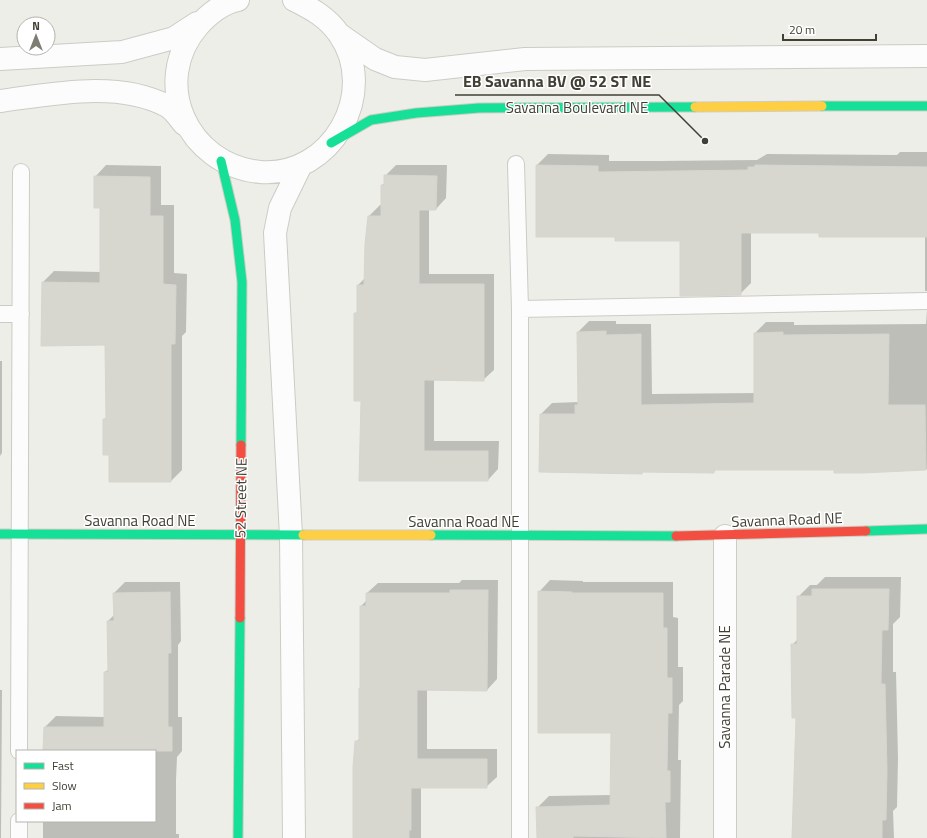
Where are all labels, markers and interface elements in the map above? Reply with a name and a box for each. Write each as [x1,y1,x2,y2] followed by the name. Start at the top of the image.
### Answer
[16,16,56,56] north arrow
[783,16,876,42] scale bar
[32,18,40,34] text: N
[789,20,815,39] text: 20 m
[455,67,659,95] callout: EB Savanna BV @ 52 ST NE
[463,69,651,93] text: EB Savanna BV @ 52 ST NE
[506,96,648,119] street label: Savanna Boulevard NE
[228,458,253,538] street label: 52 Street NE
[731,506,843,533] street label: Savanna Road NE
[84,509,196,532] street label: Savanna Road NE
[408,510,520,533] street label: Savanna Road NE
[713,625,736,749] street label: Savanna Parade NE
[16,750,156,822] legend
[52,756,75,775] text: Fast
[52,776,77,795] text: Slow
[52,796,72,815] text: Jam

